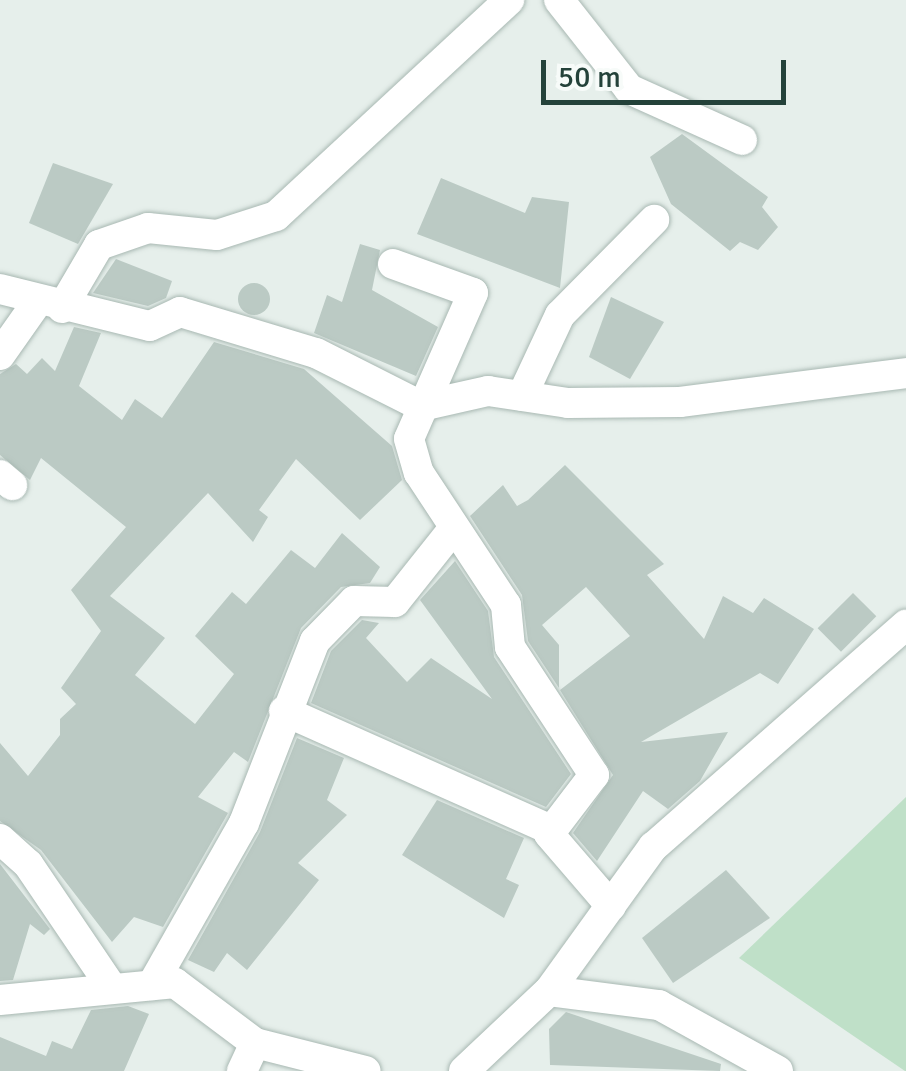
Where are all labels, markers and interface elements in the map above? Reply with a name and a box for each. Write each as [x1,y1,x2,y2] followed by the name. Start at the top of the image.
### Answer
[546,40,791,102] scale bar
[558,59,621,96] text: 50 m

